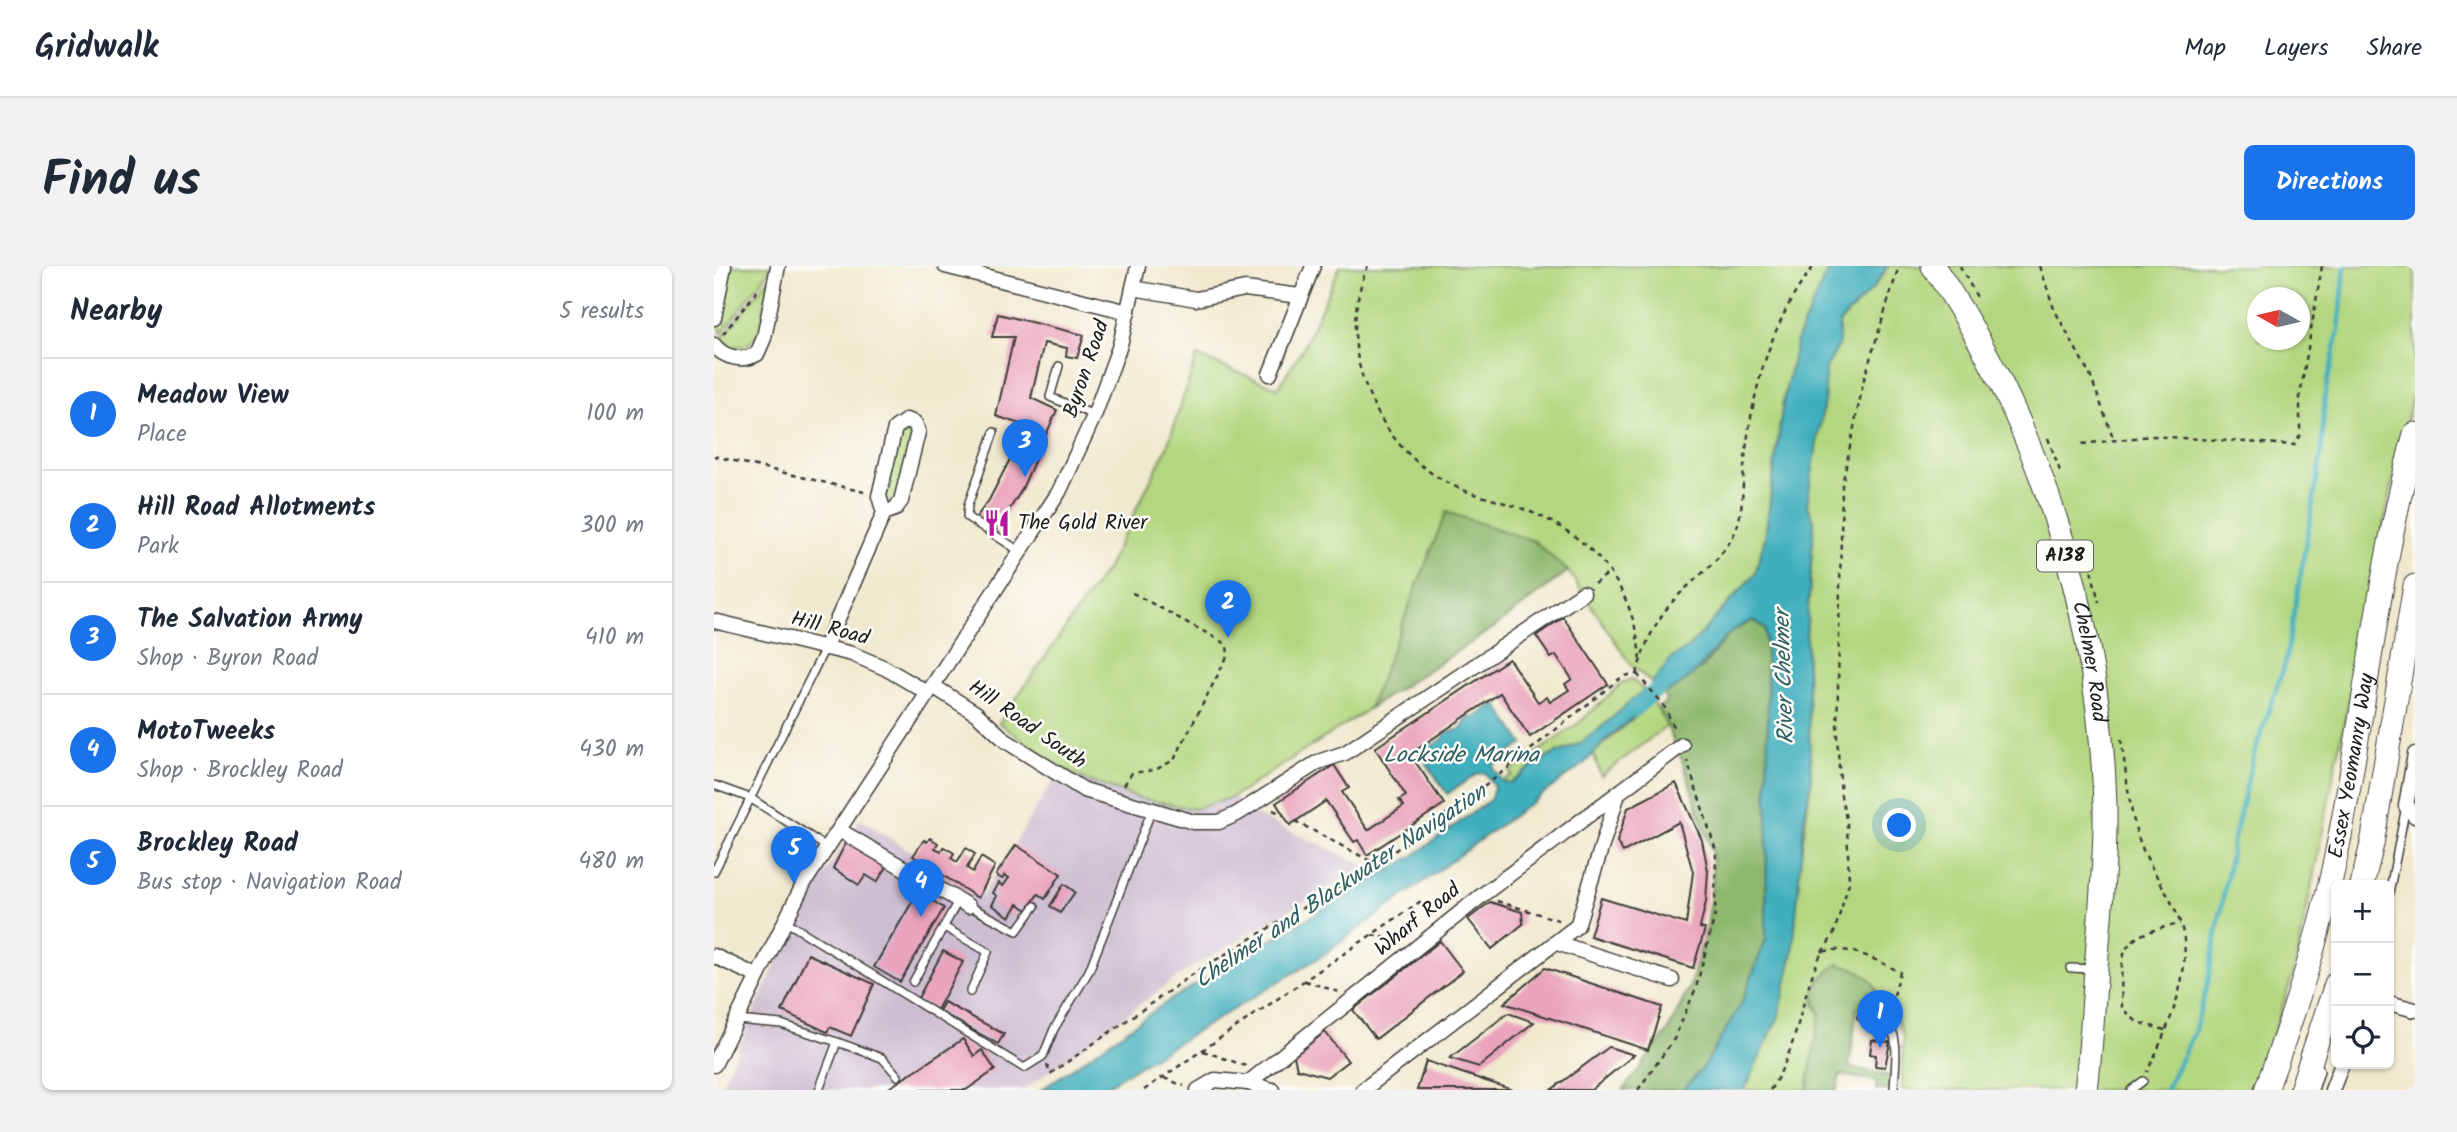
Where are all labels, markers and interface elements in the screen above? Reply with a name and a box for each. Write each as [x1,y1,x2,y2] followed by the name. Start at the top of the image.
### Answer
[35,22,158,75] text: Gridwalk
[2184,29,2226,68] text: Map
[2264,29,2328,68] text: Layers
[2366,29,2422,68] text: Share
[42,143,200,221] text: Find us
[2244,145,2415,220] button: Directions
[2247,287,2310,350] north arrow
[70,288,162,336] text: Nearby
[559,294,644,330] text: 5 results
[1055,315,1119,422] street label: Byron Road
[137,375,289,417] text: Meadow View
[90,396,96,432] text: 1
[586,396,644,432] text: 100 m
[137,417,187,453] text: Place
[1002,419,1048,477] pin: 3
[137,487,375,529] text: Hill Road Allotments
[1018,507,1148,540] place label: The Gold River
[86,508,100,544] text: 2
[580,508,644,544] text: 300 m
[982,508,1012,538] restaurant icon: The Gold River
[137,529,179,565] text: Park
[2037,540,2093,572] road number: A138
[1205,580,1251,638] pin: 2
[2062,598,2116,724] street label: Chelmer Road
[137,599,363,641] text: The Salvation Army
[787,603,873,655] street label: Hill Road
[1765,605,1805,745] water label: River Chelmer
[87,620,99,656] text: 3
[585,620,644,656] text: 410 m
[137,641,318,677] text: Shop · Byron Road
[2319,671,2384,861] street label: Essex Yeomanry Way
[961,672,1093,778] street label: Hill Road South
[137,711,275,753] text: MotoTweeks
[87,732,99,768] text: 4
[579,732,644,768] text: 430 m
[1383,738,1541,774] water label: Lockside Marina
[137,753,343,789] text: Shop · Brockley Road
[1187,774,1496,999] water label: Chelmer and Blackwater Navigation
[1882,808,1916,842] your location
[137,823,298,865] text: Brockley Road
[771,826,817,884] pin: 5
[87,844,99,880] text: 5
[578,844,644,880] text: 480 m
[898,859,944,917] pin: 4
[137,865,401,901] text: Bus stop · Navigation Road
[1368,874,1469,965] street label: Wharf Road
[2331,880,2394,1069] map controls
[2331,880,2394,943] button: +
[2331,943,2394,1006] button: −
[1857,990,1903,1048] pin: 1
[2331,1006,2394,1069] button: locate

